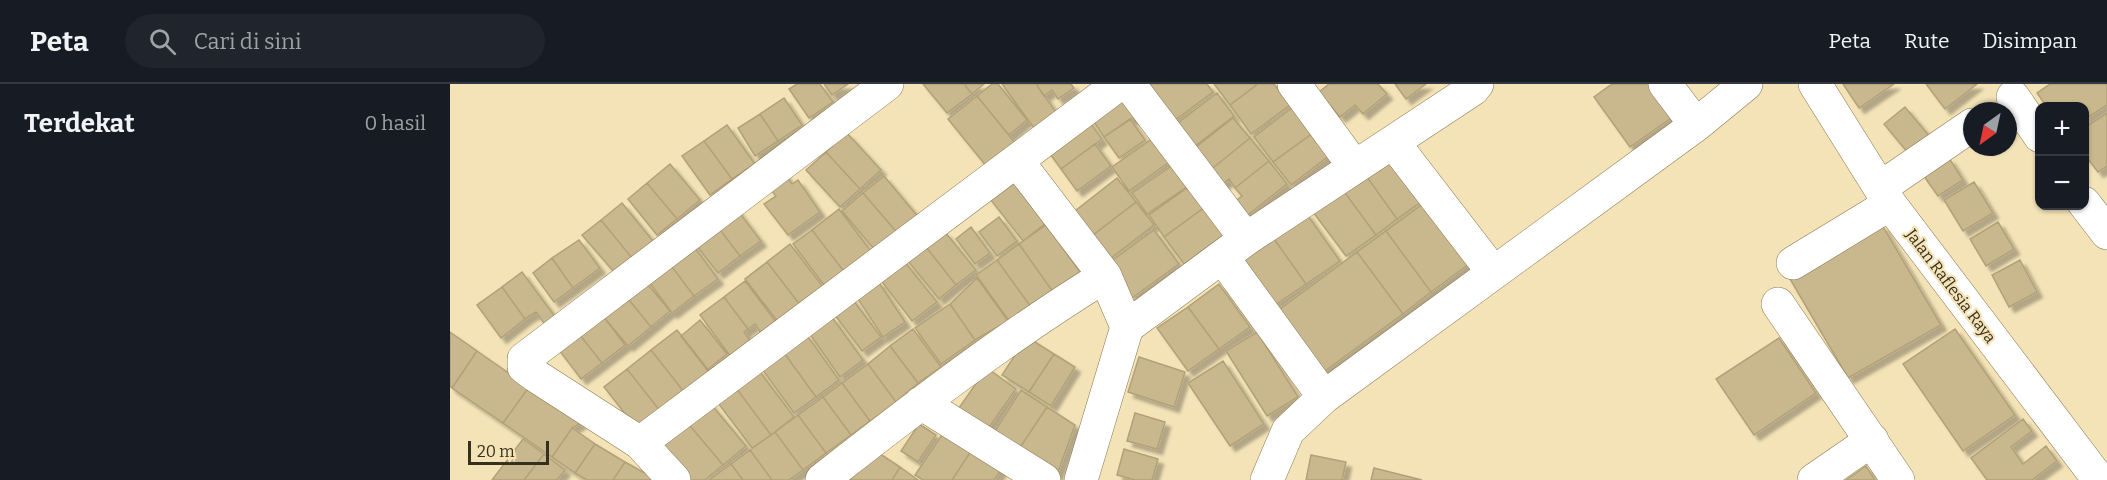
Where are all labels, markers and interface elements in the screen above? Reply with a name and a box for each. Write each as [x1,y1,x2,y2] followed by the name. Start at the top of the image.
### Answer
[125,14,545,68] search box
[30,25,89,58] text: Peta
[146,25,179,58] icon: search
[194,28,301,55] text: Cari di sini
[1829,28,1871,54] text: Peta
[1904,28,1949,54] text: Rute
[1982,28,2077,54] text: Disimpan
[1963,102,2017,156] north arrow
[2035,102,2089,210] map controls
[2035,102,2089,156] button: +
[24,108,135,139] text: Terdekat
[365,111,426,135] text: 0 hasil
[2035,156,2089,210] button: −
[1901,224,2000,347] street label: Jalan Raflesia Raya
[468,438,549,466] scale bar
[477,442,514,461] text: 20 m

